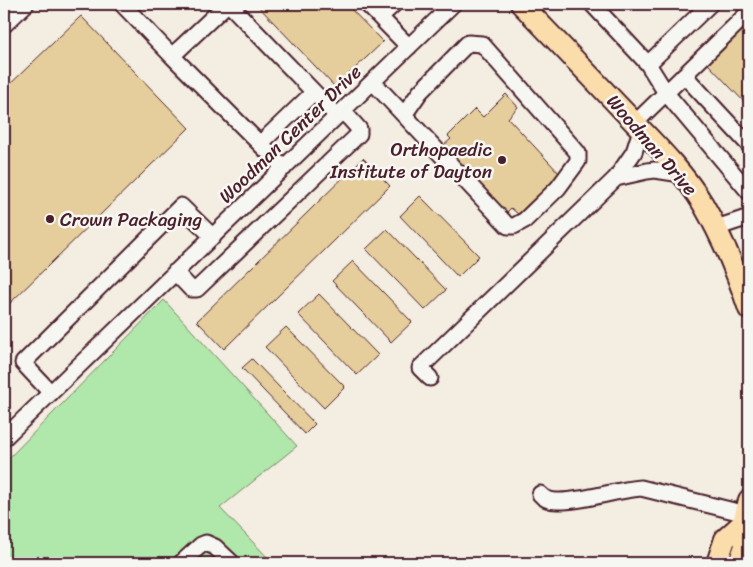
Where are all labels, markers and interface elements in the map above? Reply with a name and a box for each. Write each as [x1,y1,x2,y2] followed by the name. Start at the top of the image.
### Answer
[211,56,370,212] street label: Woodman Center Drive
[598,86,706,204] street label: Woodman Drive
[329,133,493,188] place label: Orthopaedic Institute of Dayton
[496,154,508,166] marker: Orthopaedic Institute of Dayton
[60,203,203,236] place label: Crown Packaging
[44,213,56,225] marker: Crown Packaging

